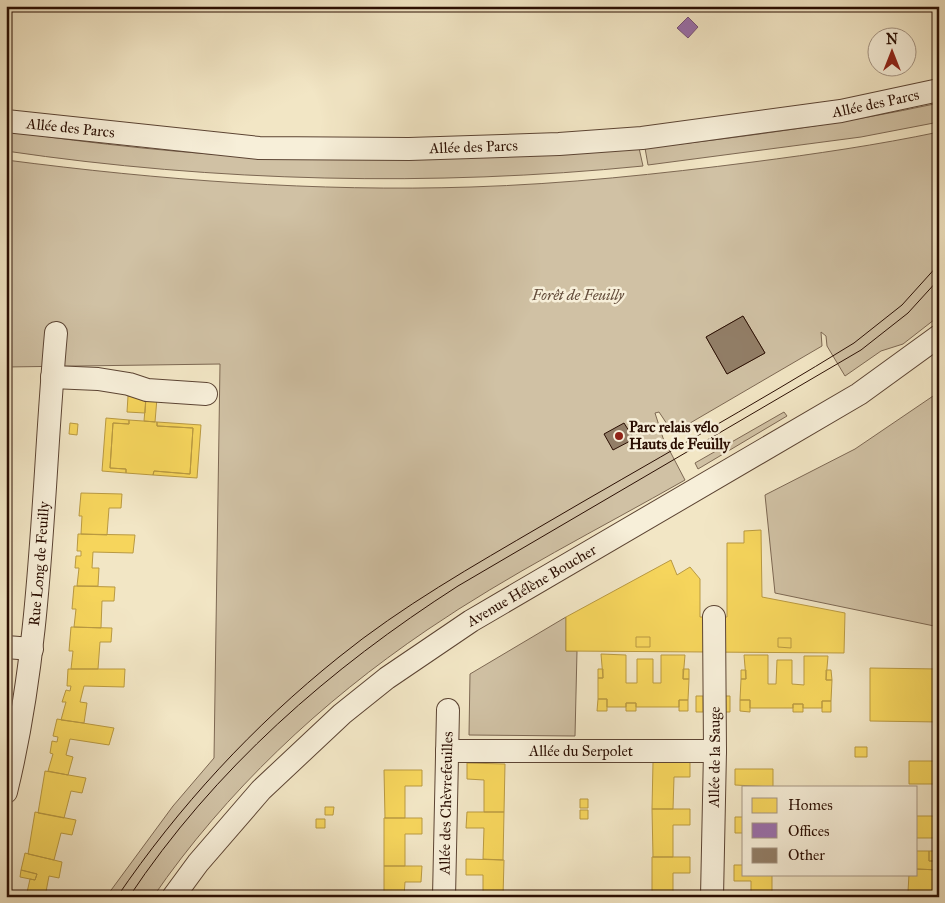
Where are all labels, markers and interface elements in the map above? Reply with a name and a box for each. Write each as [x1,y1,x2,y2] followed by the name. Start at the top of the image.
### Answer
[868,28,918,78] north arrow
[886,31,898,48] text: N
[830,86,921,121] street label: Allée des Parcs
[25,114,116,142] street label: Allée des Parcs
[428,136,518,157] street label: Allée des Parcs
[531,286,625,304] park label: Forêt de Feuilly
[629,418,731,454] place label: Parc relais vélo Hauts de Feuilly
[613,430,625,442] marker: Parc relais vélo Hauts de Feuilly
[25,500,53,627] street label: Rue Long de Feuilly
[463,540,600,631] street label: Avenue Hélène Boucher
[705,707,724,809] street label: Allée de la Sauge
[435,731,457,876] street label: Allée des Chèvrefeuilles
[528,742,634,760] street label: Allée du Serpolet
[742,786,918,876] legend
[788,796,833,814] text: Homes
[788,822,829,840] text: Offices
[788,846,825,864] text: Other

